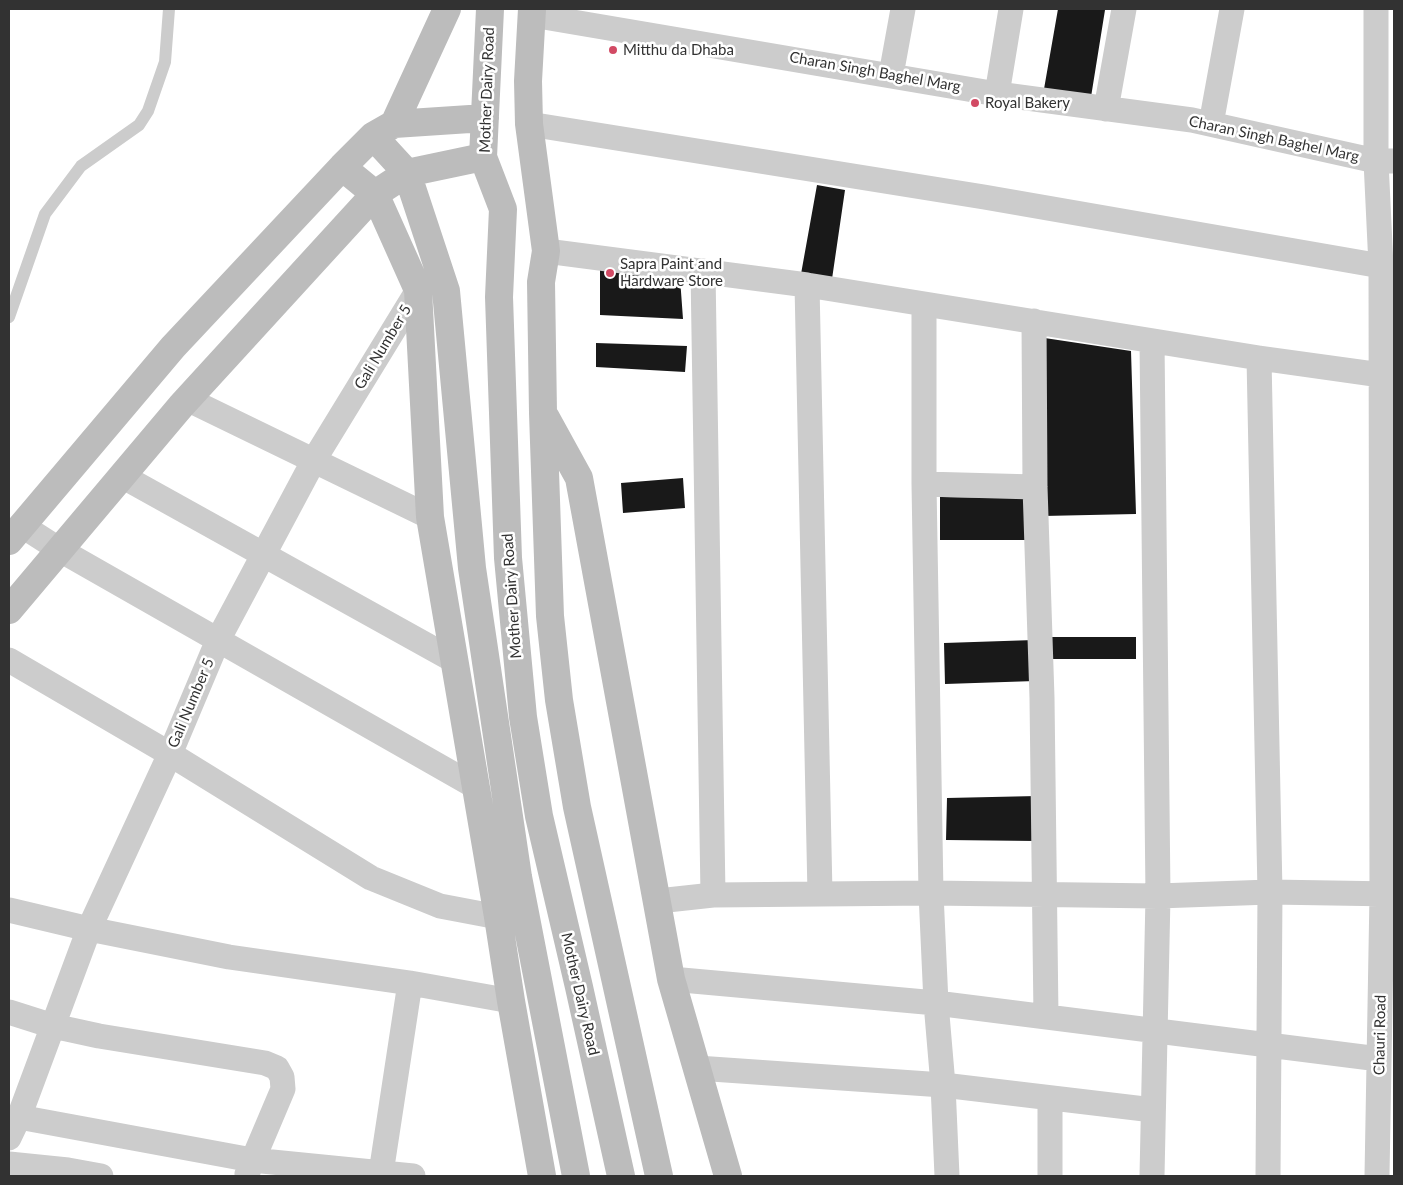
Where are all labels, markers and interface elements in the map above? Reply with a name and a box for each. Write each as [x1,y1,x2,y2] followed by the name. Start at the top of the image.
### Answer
[476,27,498,153] street label: Mother Dairy Road
[623,41,734,59] place label: Mitthu da Dhaba
[607,44,619,56] marker: Mitthu da Dhaba
[788,48,962,96] street label: Charan Singh Baghel Marg
[985,94,1070,112] place label: Royal Bakery
[969,97,981,109] marker: Royal Bakery
[1187,112,1361,166] street label: Charan Singh Baghel Marg
[620,255,723,290] place label: Sapra Paint and Hardware Store
[604,267,616,279] marker: Sapra Paint and Hardware Store
[351,301,415,393] street label: Gali Number 5
[499,533,525,659] street label: Mother Dairy Road
[164,655,218,751] street label: Gali Number 5
[557,931,603,1057] street label: Mother Dairy Road
[1370,995,1390,1075] street label: Chauri Road

